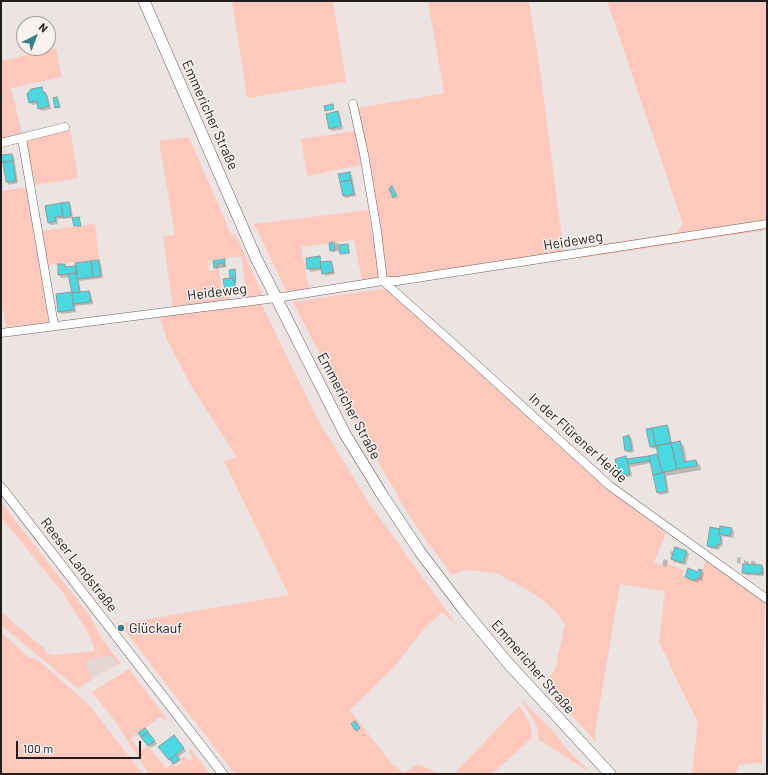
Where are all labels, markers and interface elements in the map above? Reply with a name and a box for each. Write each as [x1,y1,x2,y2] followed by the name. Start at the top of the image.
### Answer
[16,16,56,56] north arrow
[37,20,51,35] text: N
[178,57,242,173] street label: Emmericher Straße
[542,228,604,254] street label: Heideweg
[186,280,248,304] street label: Heideweg
[314,350,384,462] street label: Emmericher Straße
[525,390,631,486] street label: In der Flürener Heide
[37,515,121,615] street label: Reeser Landstraße
[488,617,578,717] street label: Emmericher Straße
[129,620,182,636] place label: Glückauf
[116,623,126,633] marker: Glückauf
[18,733,143,759] scale bar
[23,741,53,755] text: 100 m

